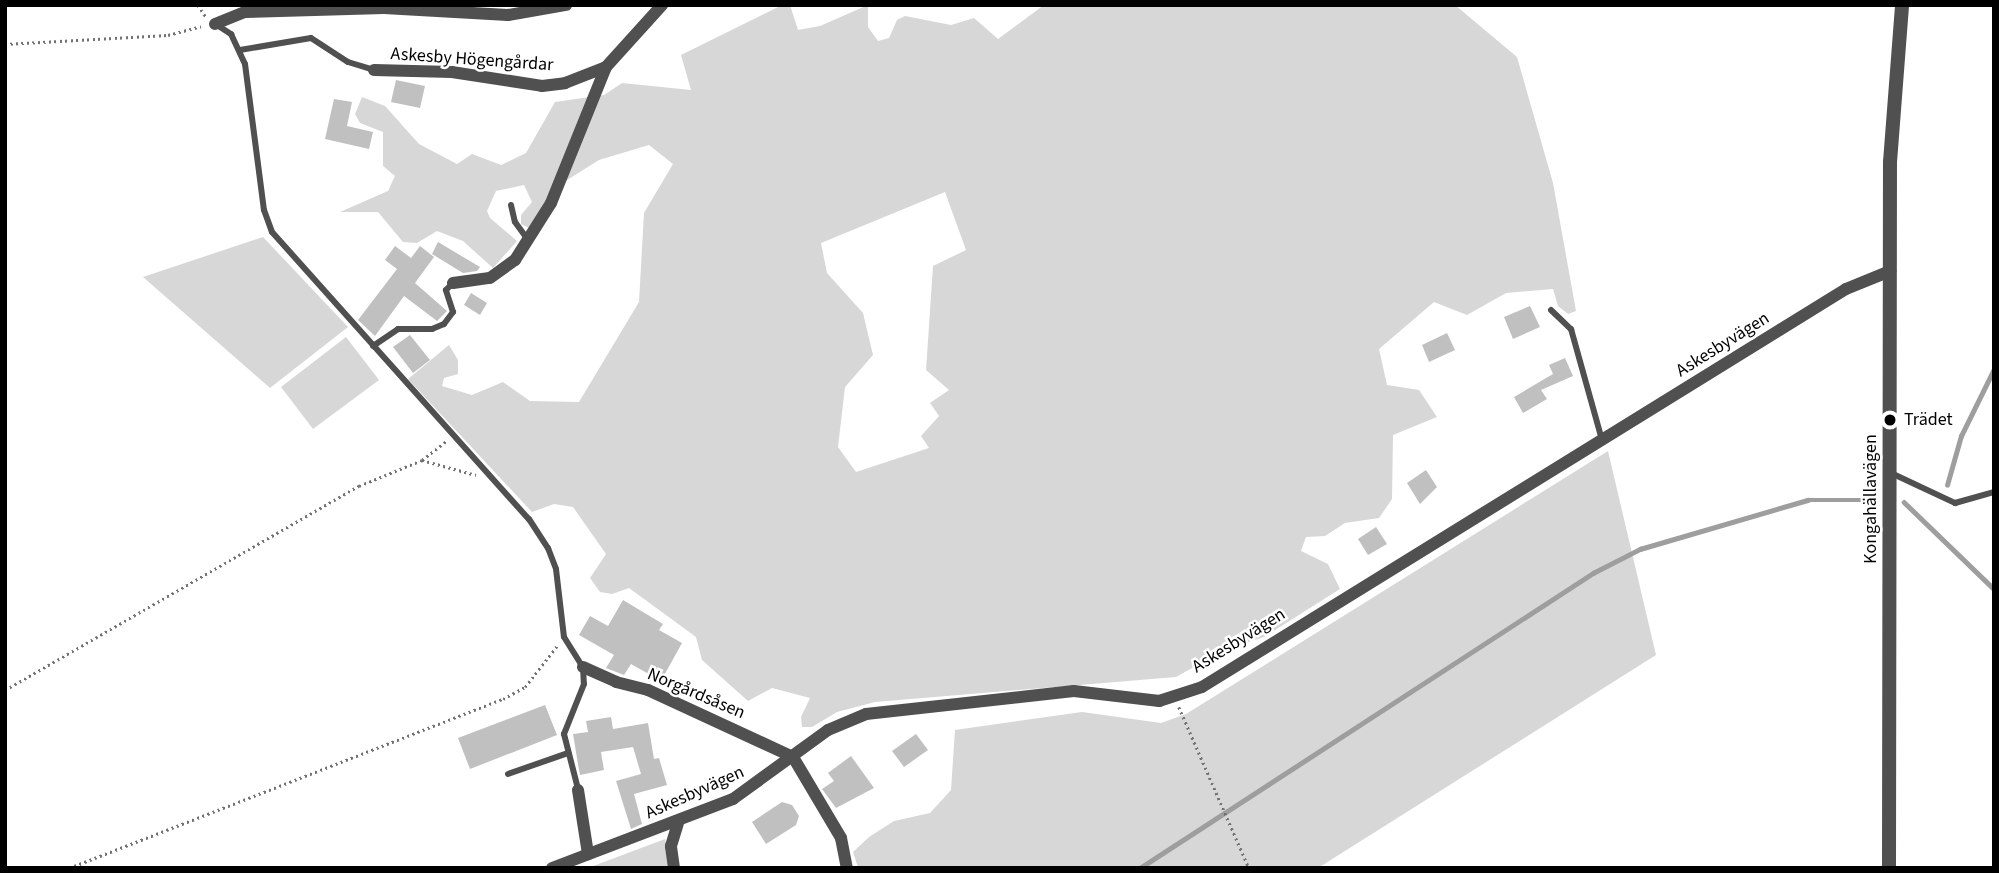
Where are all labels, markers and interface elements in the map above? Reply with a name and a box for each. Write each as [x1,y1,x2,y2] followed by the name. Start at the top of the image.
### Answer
[390,44,554,76] street label: Askesby Högengårdar
[1672,308,1774,382] street label: Askesbyvägen
[1904,409,1953,431] place label: Trädet
[1882,412,1898,428] marker: Trädet
[1860,434,1882,564] street label: Kongahällavägen
[1188,604,1290,678] street label: Askesbyvägen
[644,664,748,724] street label: Norgårdsåsen
[642,762,748,824] street label: Askesbyvägen

